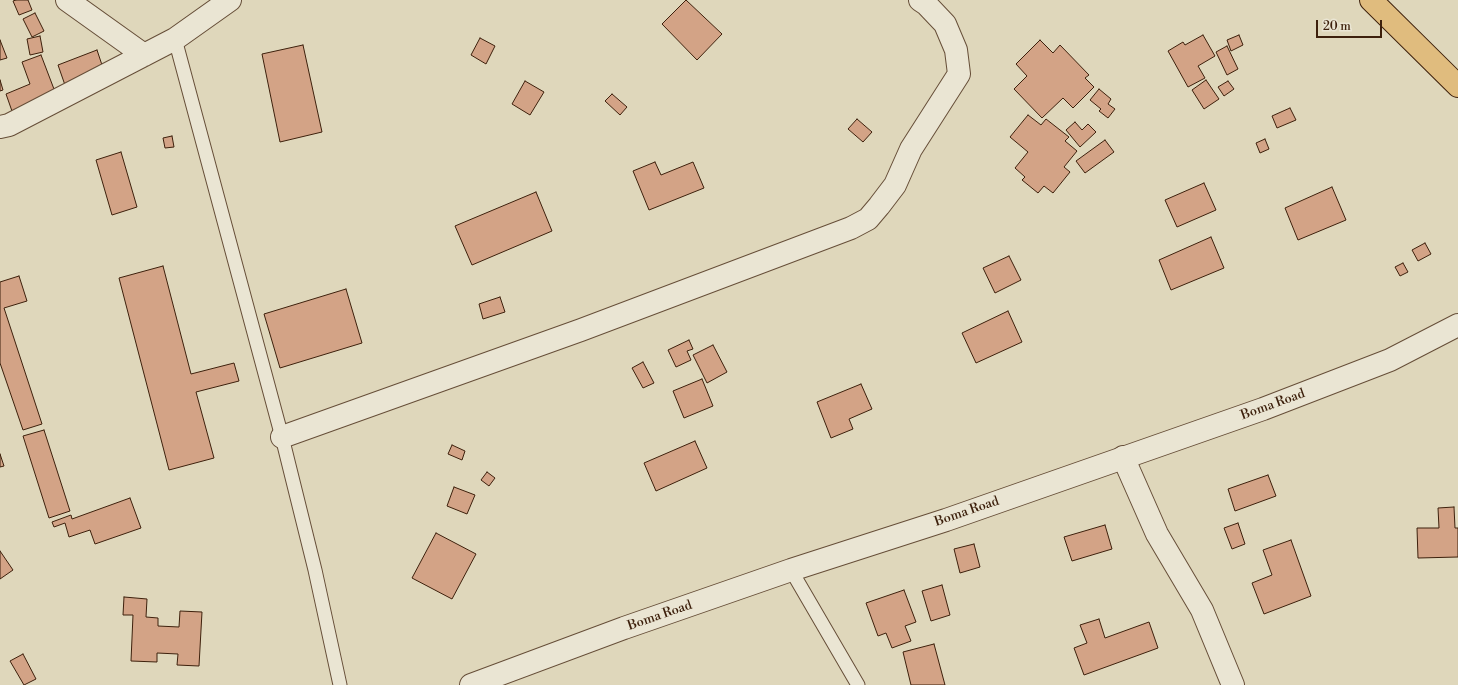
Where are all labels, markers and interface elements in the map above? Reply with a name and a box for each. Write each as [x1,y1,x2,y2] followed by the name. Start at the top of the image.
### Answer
[1318,12,1384,38] scale bar
[1323,19,1351,34] text: 20 m
[1239,386,1307,424] street label: Boma Road
[933,494,1001,530] street label: Boma Road
[626,598,694,634] street label: Boma Road

